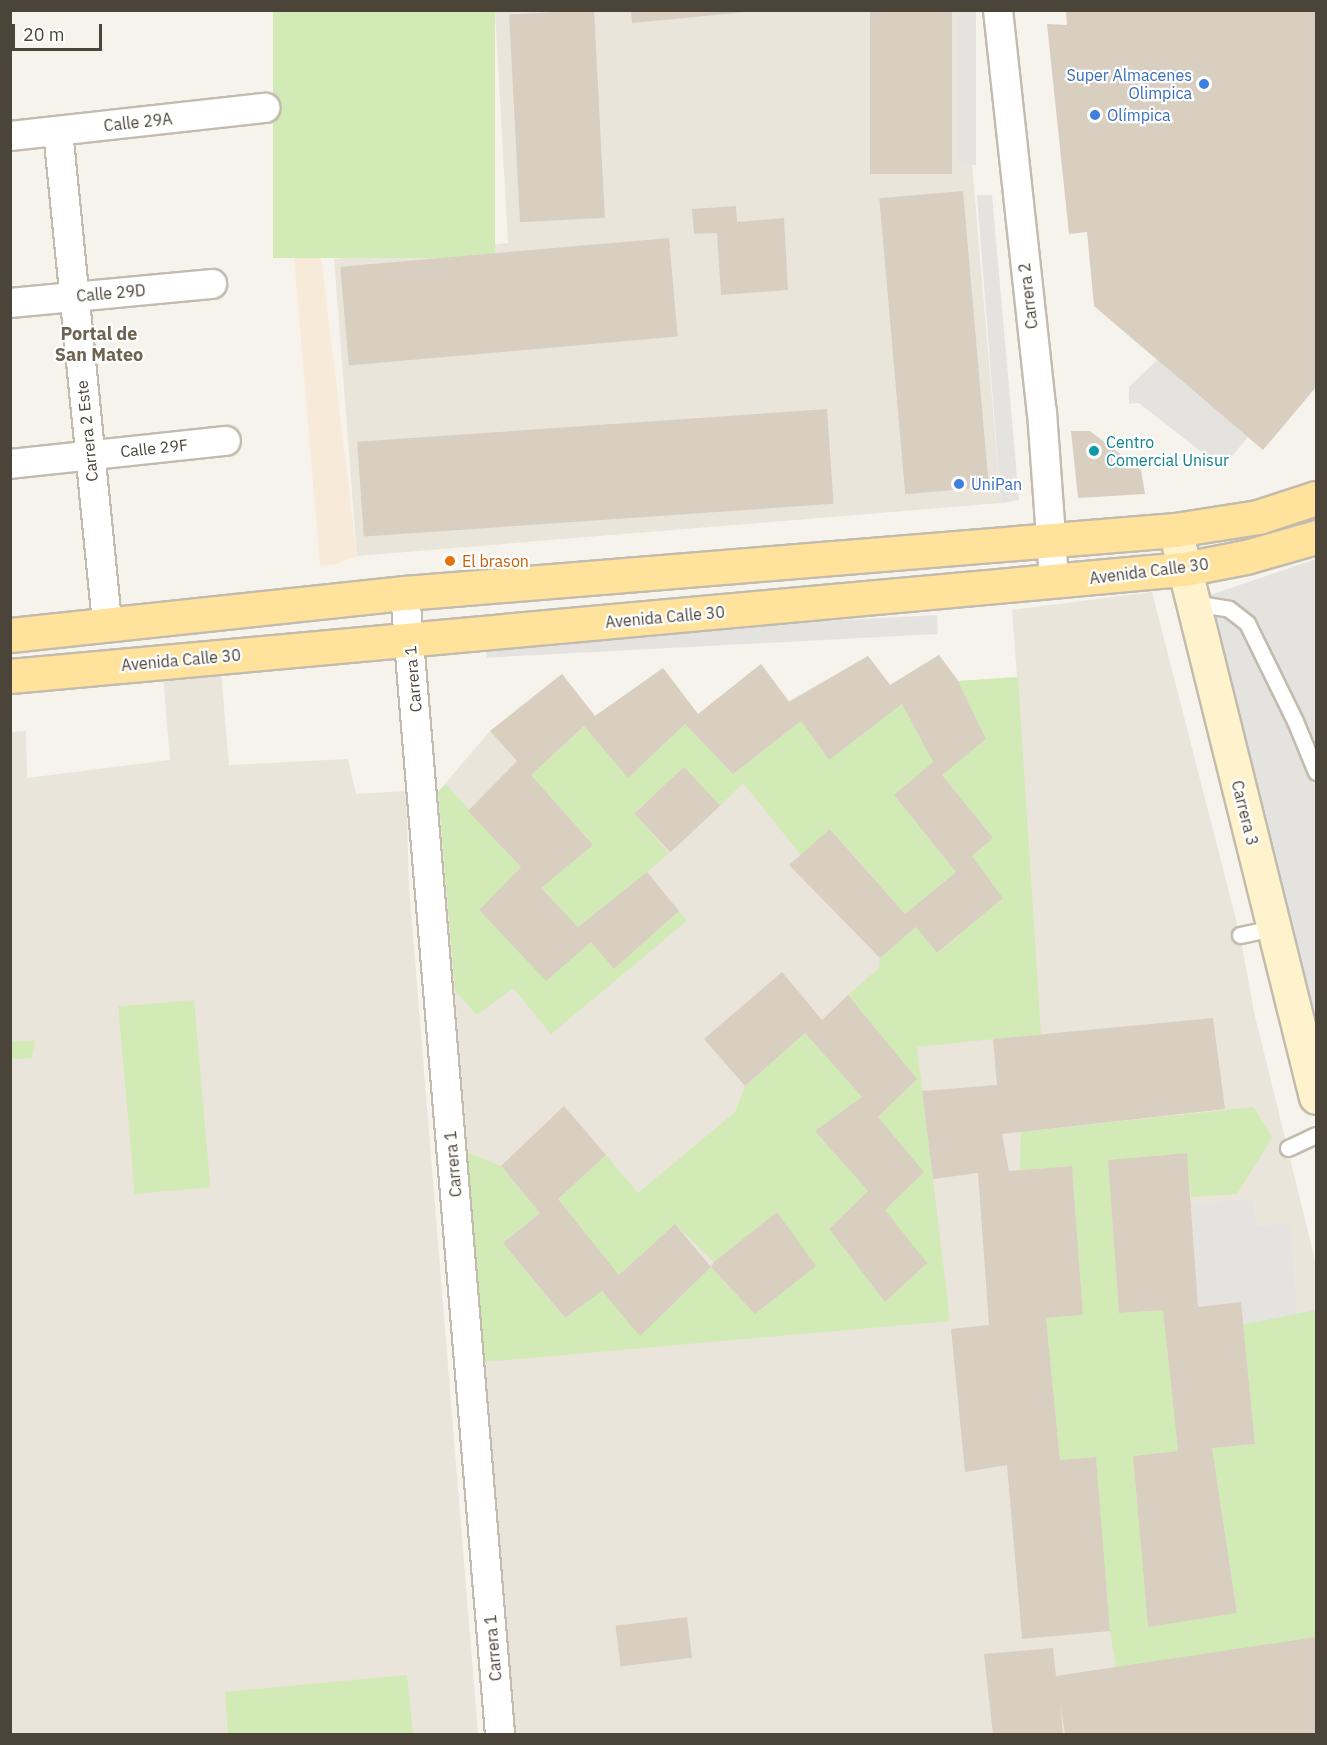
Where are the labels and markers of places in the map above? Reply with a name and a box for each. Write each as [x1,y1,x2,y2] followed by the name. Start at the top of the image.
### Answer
[1066,65,1192,103] place label: Super Almacenes Olimpica
[1197,77,1211,91] marker: Super Almacenes Olimpica
[1107,105,1171,125] place label: Olímpica
[1088,108,1102,122] marker: Olímpica
[1106,432,1229,470] place label: Centro Comercial Unisur
[1087,444,1101,458] marker: Centro Comercial Unisur
[971,474,1022,494] place label: UniPan
[952,477,966,491] marker: UniPan
[462,551,529,571] place label: El brason
[443,554,457,568] marker: El brason

